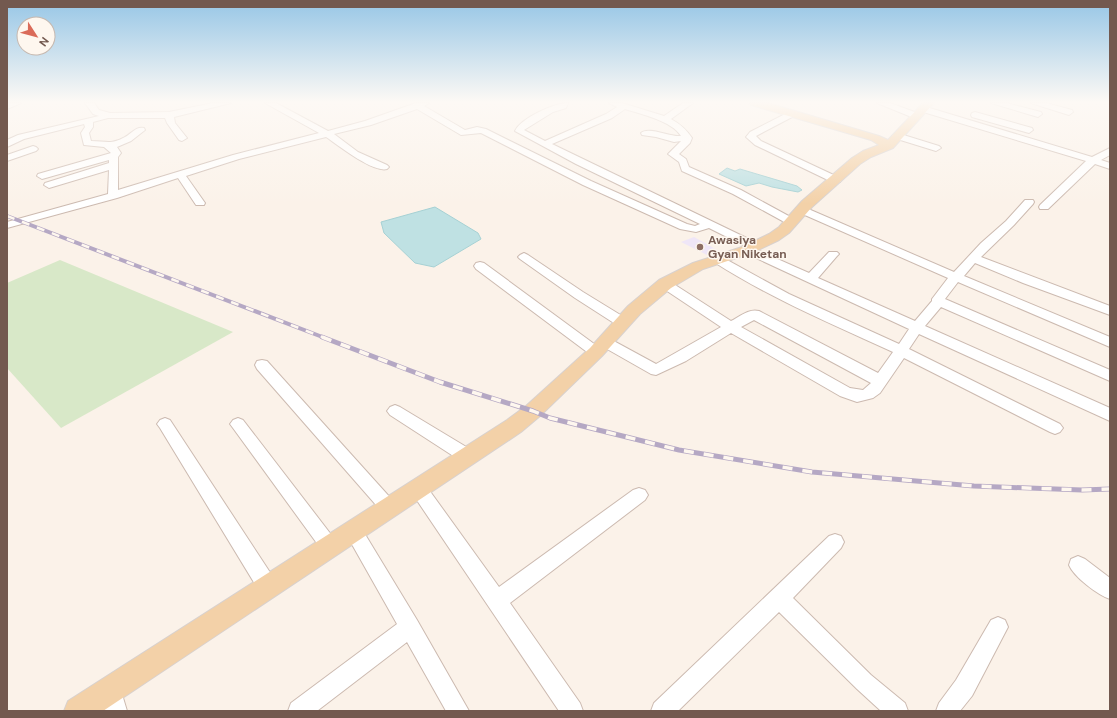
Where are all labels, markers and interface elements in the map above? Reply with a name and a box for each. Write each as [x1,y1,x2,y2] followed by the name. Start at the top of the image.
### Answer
[16,16,56,56] north arrow
[36,35,52,49] text: N
[708,232,787,262] place label: Awasiya Gyan Niketan
[695,242,705,252] marker: Awasiya Gyan Niketan

